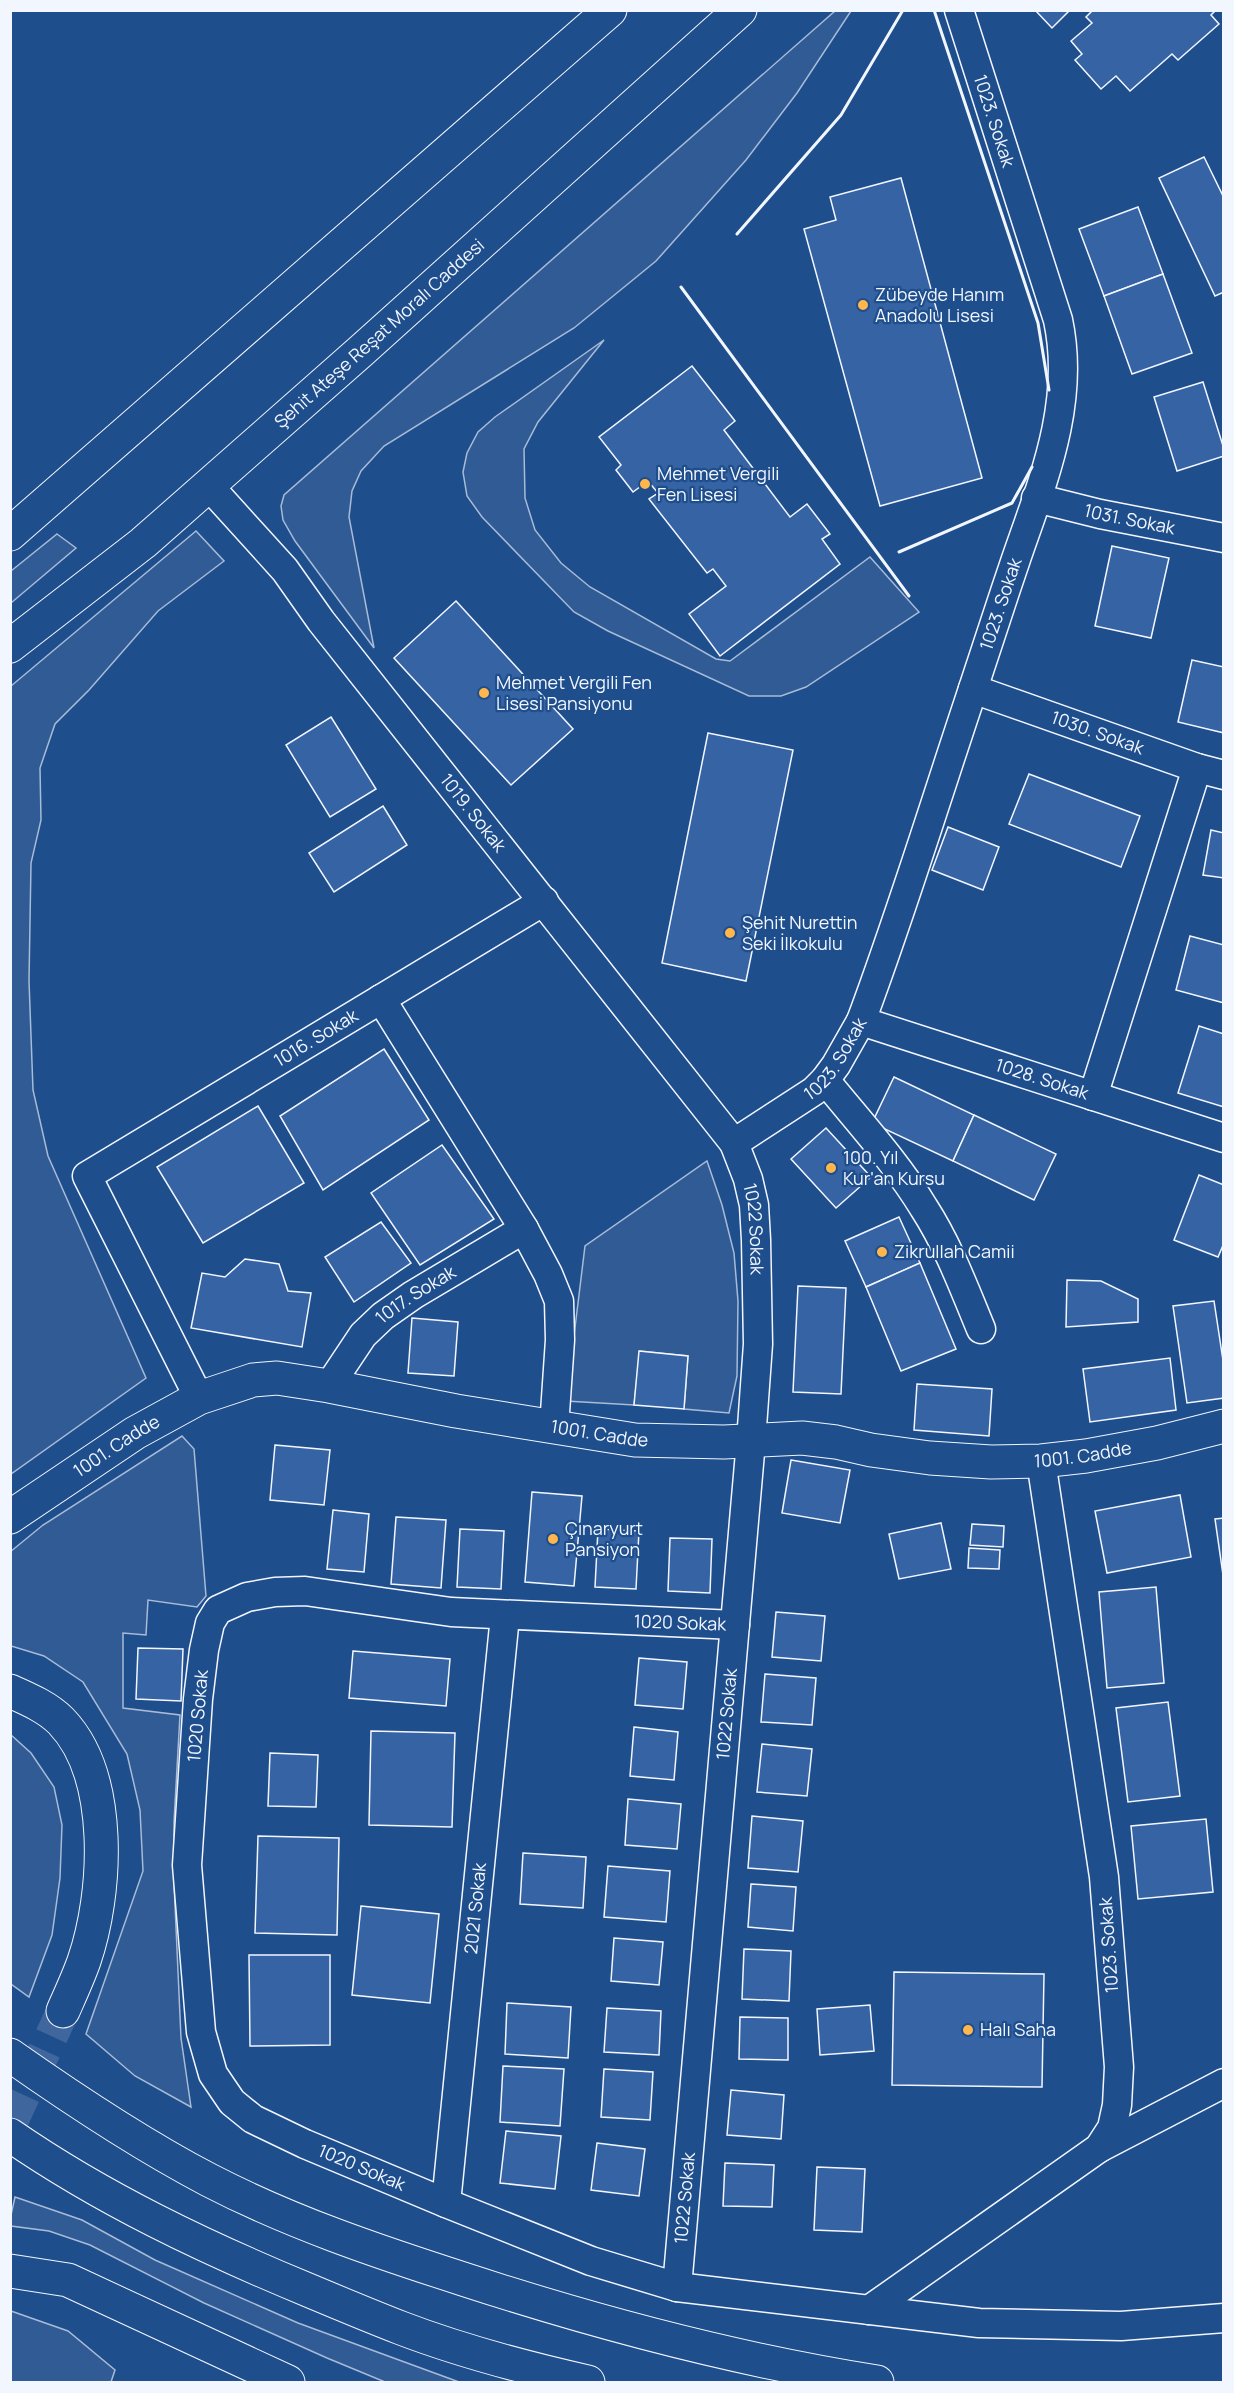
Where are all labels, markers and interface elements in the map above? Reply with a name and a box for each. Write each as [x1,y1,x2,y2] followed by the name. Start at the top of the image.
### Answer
[969,71,1022,171] street label: 1023. Sokak
[269,233,489,433] street label: Şehit Ateşe Reşat Moralı Caddesi
[875,282,1004,327] place label: Zübeyde Hanım Anadolu Lisesi
[856,298,870,312] marker: Zübeyde Hanım Anadolu Lisesi
[657,461,780,506] place label: Mehmet Vergili Fen Lisesi
[638,477,652,491] marker: Mehmet Vergili Fen Lisesi
[1082,497,1178,539] street label: 1031. Sokak
[974,553,1027,653] street label: 1023. Sokak
[496,670,652,715] place label: Mehmet Vergili Fen Lisesi Pansiyonu
[477,686,491,700] marker: Mehmet Vergili Fen Lisesi Pansiyonu
[1048,705,1148,760] street label: 1030. Sokak
[435,768,513,857] street label: 1019. Sokak
[742,910,857,955] place label: Şehit Nurettin Seki İlkokulu
[723,926,737,940] marker: Şehit Nurettin Seki İlkokulu
[269,1002,363,1072] street label: 1016. Sokak
[799,1012,872,1105] street label: 1023. Sokak
[993,1052,1093,1105] street label: 1028. Sokak
[843,1145,945,1190] place label: 100. Yıl Kur'an Kursu
[824,1161,838,1175] marker: 100. Yıl Kur'an Kursu
[738,1181,770,1276] street label: 1022 Sokak
[894,1239,1015,1263] place label: Zikrullah Camii
[875,1245,889,1259] marker: Zikrullah Camii
[370,1259,461,1328] street label: 1017. Sokak
[68,1409,164,1482] street label: 1001. Cadde
[549,1414,648,1451] street label: 1001. Cadde
[1034,1435,1133,1472] street label: 1001. Cadde
[565,1516,643,1561] place label: Çınaryurt Pansiyon
[546,1532,560,1546] marker: Çınaryurt Pansiyon
[633,1608,728,1636] street label: 1020 Sokak
[710,1666,742,1761] street label: 1022 Sokak
[181,1668,213,1763] street label: 1020 Sokak
[458,1860,491,1955] street label: 2021 Sokak
[1093,1895,1123,1994] street label: 1023. Sokak
[980,2017,1056,2041] place label: Halı Saha
[961,2023,975,2037] marker: Halı Saha
[315,2138,410,2196] street label: 1020 Sokak
[668,2150,700,2245] street label: 1022 Sokak

